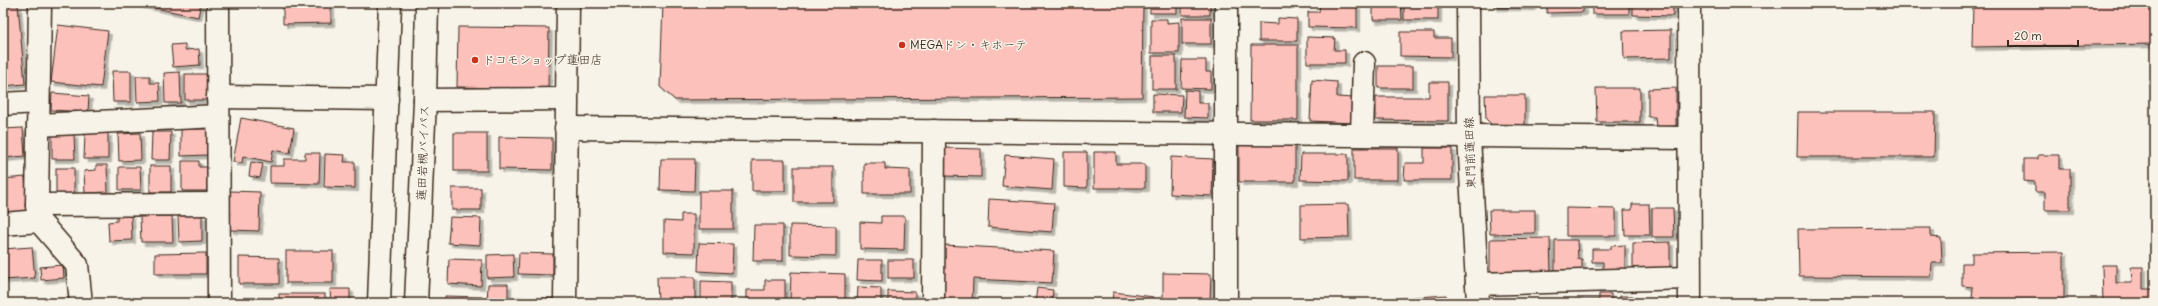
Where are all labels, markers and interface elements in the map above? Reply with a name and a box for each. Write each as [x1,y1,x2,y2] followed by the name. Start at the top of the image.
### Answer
[2008,22,2078,48] scale bar
[2014,28,2042,43] text: 20 m
[910,37,1027,52] place label: MEGAドン・キホーテ
[897,40,907,50] marker: MEGAドン・キホーテ
[483,52,603,67] place label: ドコモショップ蓮田店
[470,55,480,65] marker: ドコモショップ蓮田店
[413,105,432,201] street label: 蓮田岩槻バイパス
[1461,117,1478,189] street label: 東門前蓮田線

